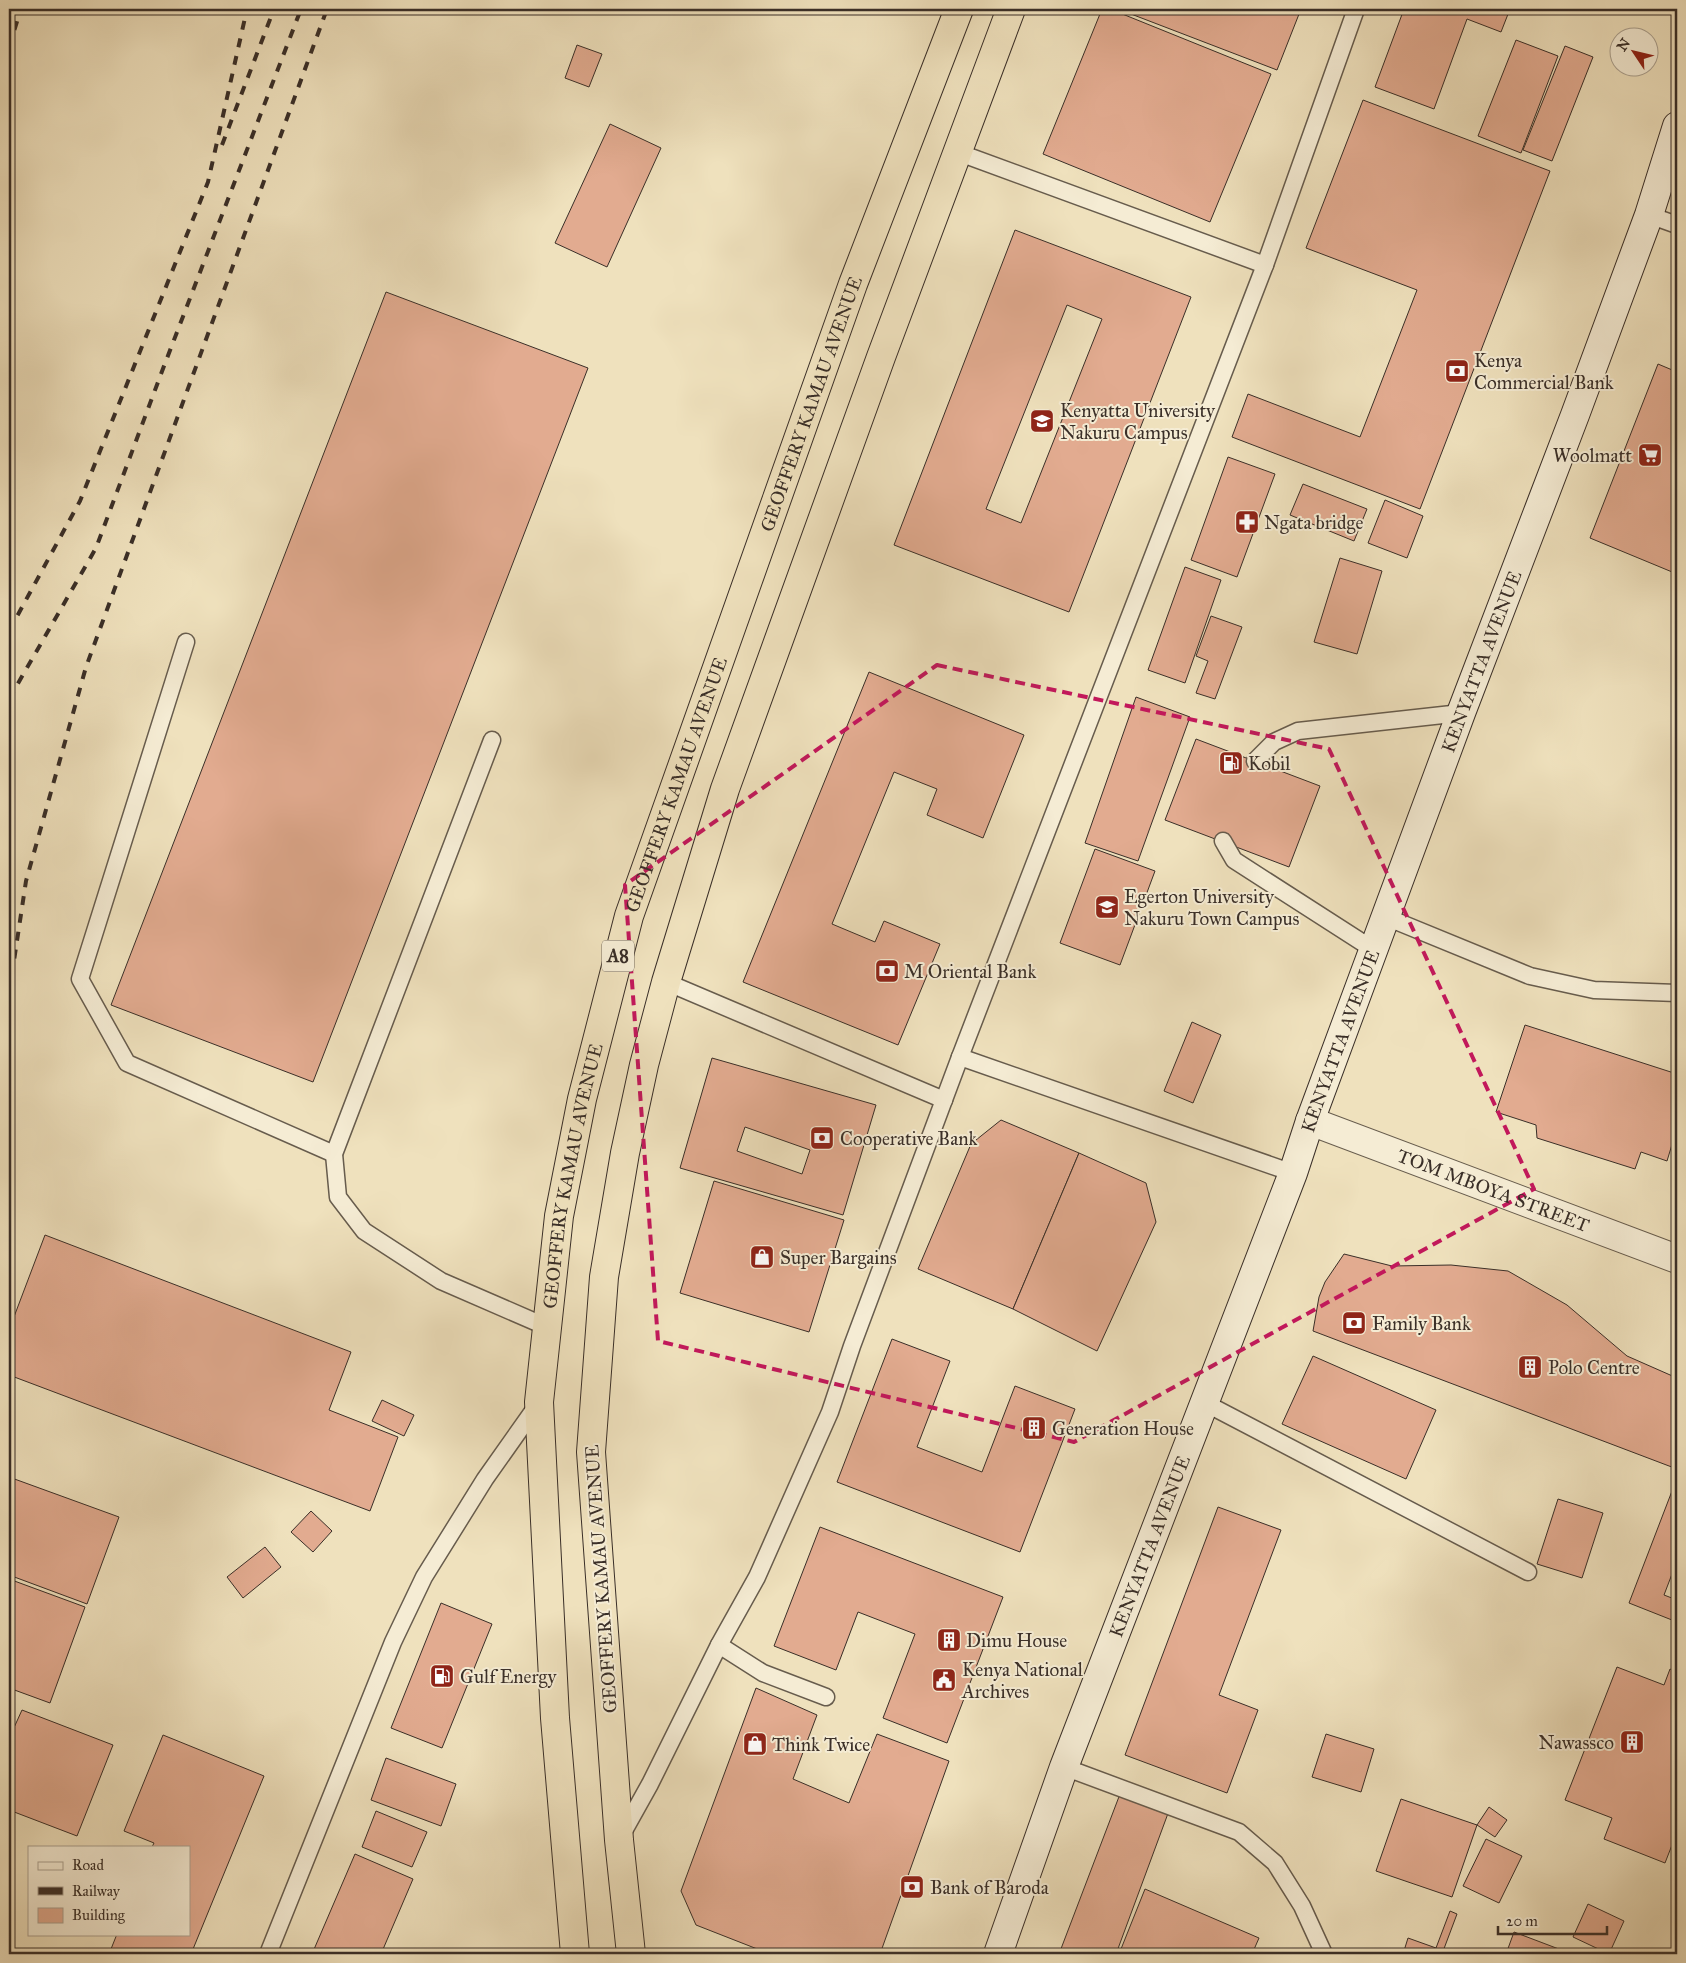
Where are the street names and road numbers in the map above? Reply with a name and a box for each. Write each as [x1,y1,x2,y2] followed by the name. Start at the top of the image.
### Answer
[755,272,867,535] street label: GEOFFERY KAMAU AVENUE
[1436,567,1526,756] street label: KENYATTA AVENUE
[620,653,732,915] street label: GEOFFERY KAMAU AVENUE
[602,940,634,971] road number: A8
[1296,946,1384,1135] street label: KENYATTA AVENUE
[538,1040,607,1310] street label: GEOFFERY KAMAU AVENUE
[1394,1143,1593,1237] street label: TOM MBOYA STREET
[580,1444,622,1714] street label: GEOFFERY KAMAU AVENUE
[1104,1452,1195,1640] street label: KENYATTA AVENUE

